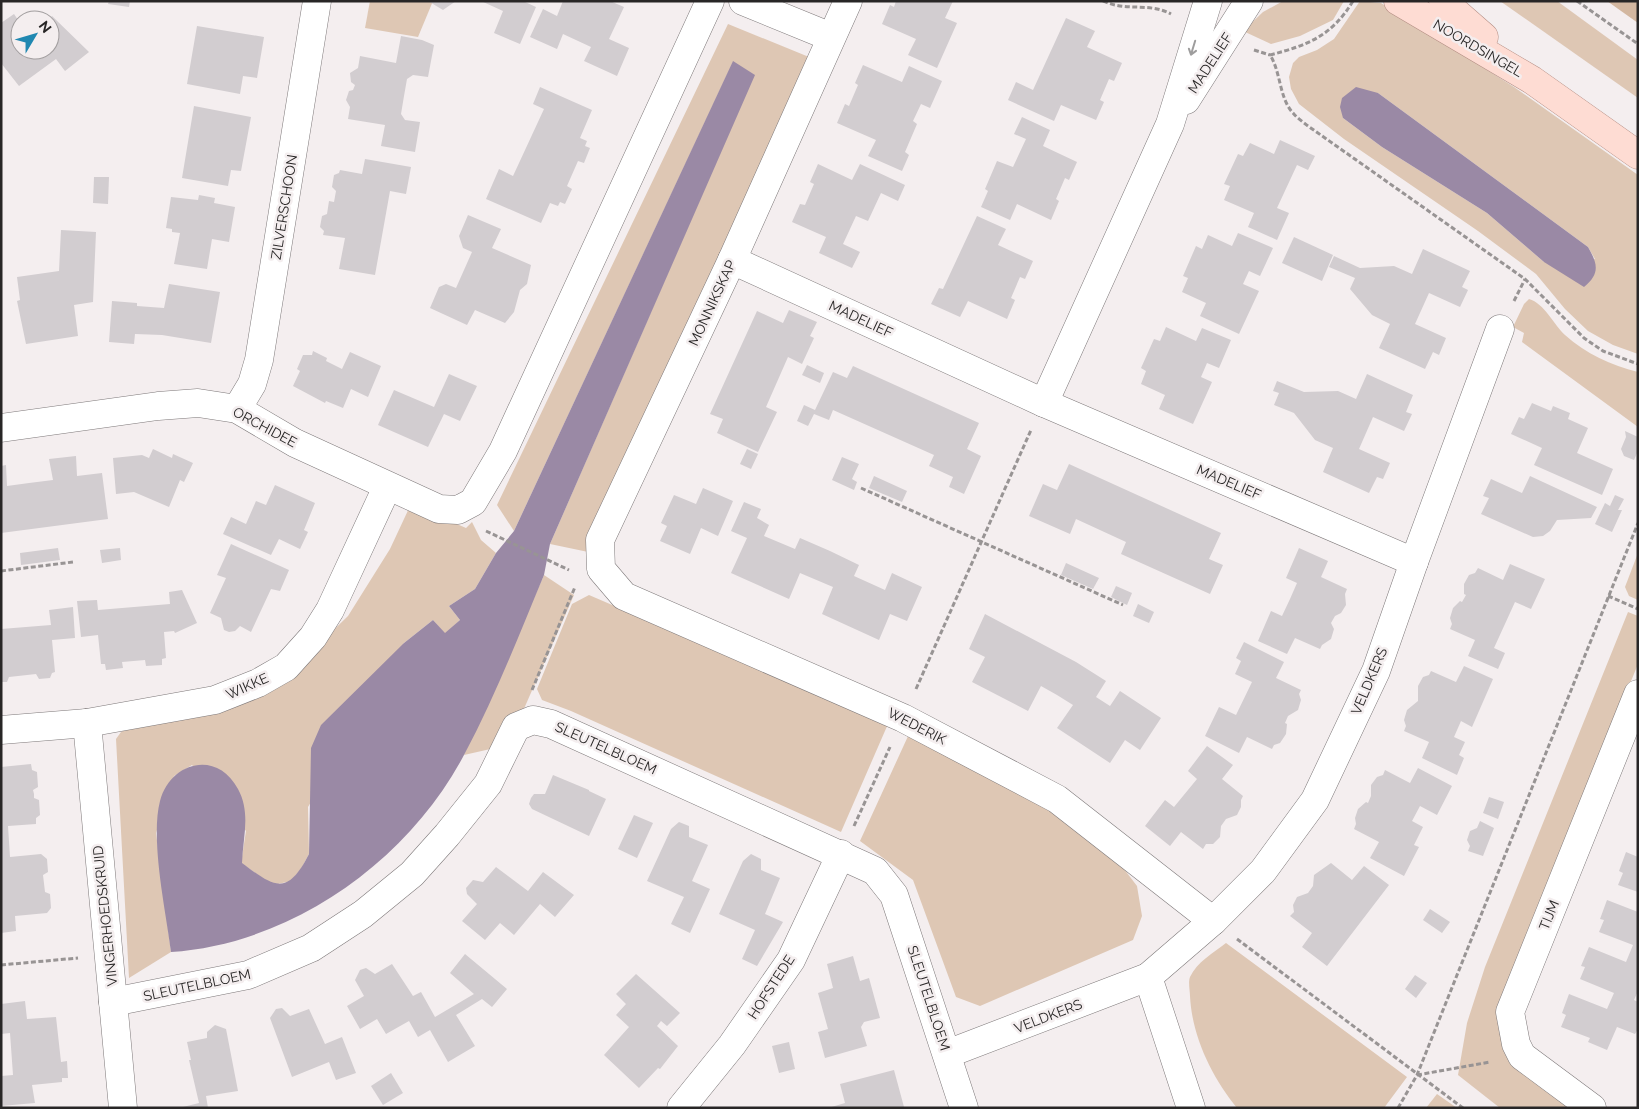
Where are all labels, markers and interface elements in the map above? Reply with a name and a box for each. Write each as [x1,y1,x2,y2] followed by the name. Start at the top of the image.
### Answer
[10,10,60,60] north arrow
[1430,16,1526,80] street label: NOORDSINGEL
[36,18,55,36] text: N
[1185,30,1235,96] street label: MADELIEF
[1187,39,1197,55] one-way arrow
[268,153,300,261] street label: ZILVERSCHOON
[685,257,739,348] street label: MONNIKSKAP
[826,297,896,341] street label: MADELIEF
[230,403,300,451] street label: ORCHIDEE
[1194,461,1264,503] street label: MADELIEF
[1348,645,1391,717] street label: VELDKERS
[223,670,271,702] street label: WIKKE
[885,704,949,748] street label: WEDERIK
[553,718,659,778] street label: SLEUTELBLOEM
[90,845,120,987] street label: VINGERHOEDSKRUID
[1536,898,1562,932] street label: TIJM
[904,944,954,1052] street label: SLEUTELBLOEM
[744,952,798,1022] street label: HOFSTEDE
[142,966,252,1004] street label: SLEUTELBLOEM
[1012,996,1085,1036] street label: VELDKERS

